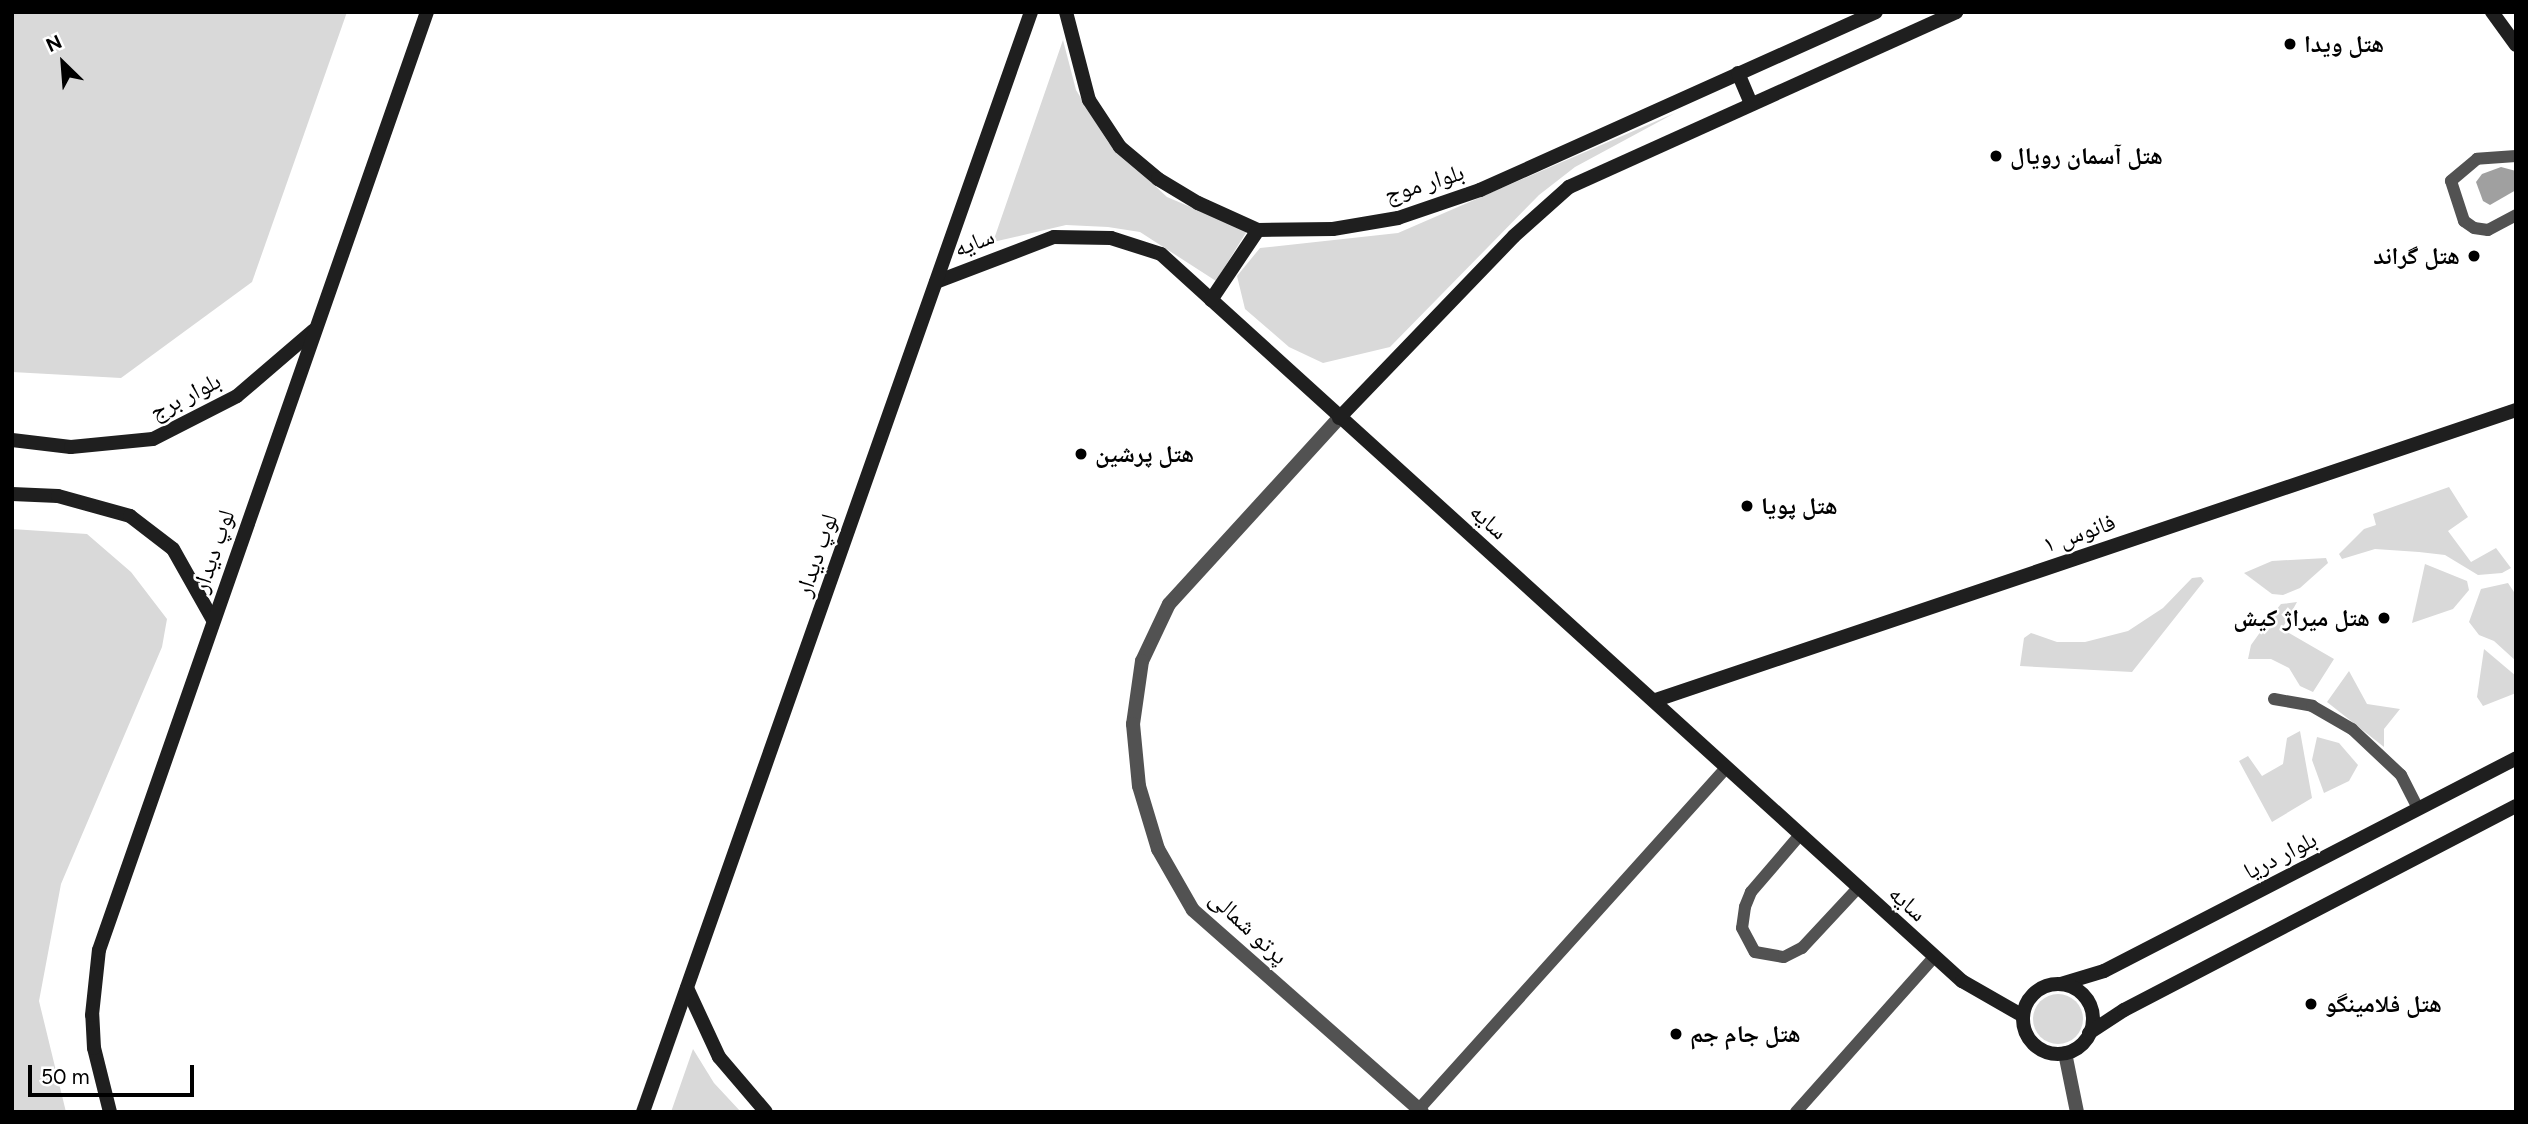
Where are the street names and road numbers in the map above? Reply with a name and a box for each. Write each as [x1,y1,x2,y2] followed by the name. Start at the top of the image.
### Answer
[1381,157,1467,209] street label: بلوار موج
[950,221,998,263] street label: سایه
[145,366,225,426] street label: بلوار برج
[1464,497,1514,545] street label: سایه
[185,506,241,596] street label: لوپ دیدار
[2039,507,2119,559] street label: فانوس ۱
[788,510,844,600] street label: لوپ دیدار
[2239,824,2321,886] street label: بلوار دریا
[1883,879,1933,927] street label: سایه
[1204,884,1294,970] street label: پرتو شمالی

